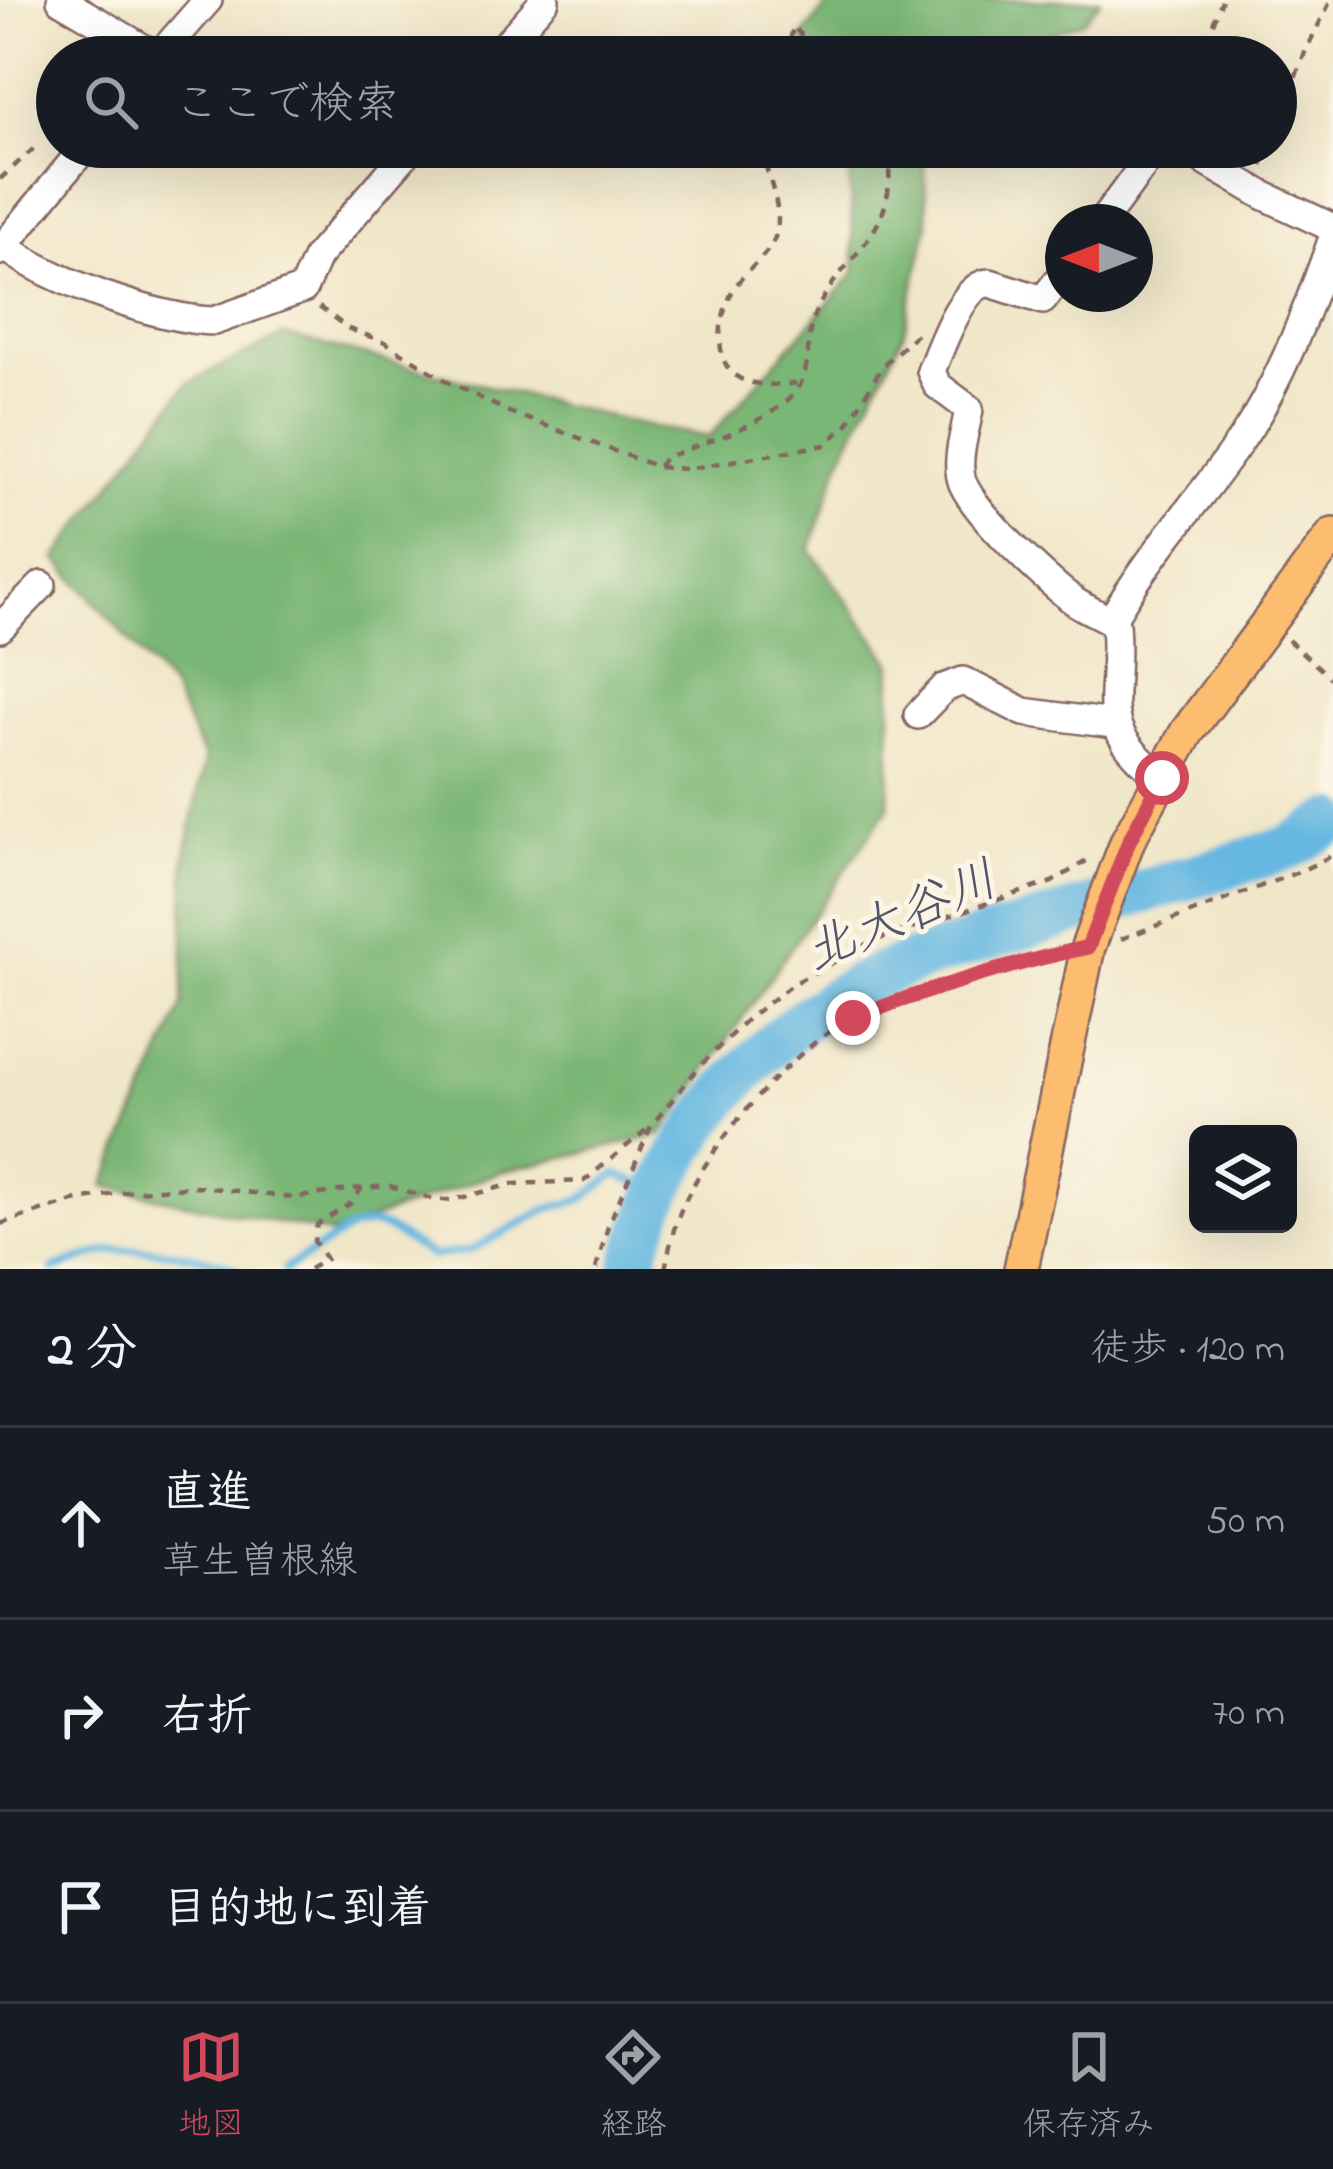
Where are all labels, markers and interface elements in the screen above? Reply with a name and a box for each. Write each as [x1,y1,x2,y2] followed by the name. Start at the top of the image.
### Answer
[36,36,1297,168] search box
[78,69,144,135] icon: search
[174,73,399,139] text: ここで検索
[1045,204,1153,312] north arrow
[1135,751,1189,805] route start
[793,845,1011,993] water label: 北大谷川
[826,991,880,1045] route end
[1189,1125,1297,1233] map controls
[1189,1125,1297,1233] button: layers
[48,1314,137,1389] text: 2 分
[1091,1322,1285,1379] text: 徒歩 · 120 m
[162,1462,252,1528] text: 直進
[48,1490,114,1556] icon: ahead
[1206,1494,1285,1551] text: 50 m
[162,1535,357,1592] text: 草生曽根線
[48,1682,114,1748] icon: right
[162,1686,252,1752] text: 右折
[1212,1686,1285,1743] text: 70 m
[48,1874,114,1940] icon: arrive
[162,1878,432,1944] text: 目的地に到着
[178,2024,244,2150] tab: 地図
[600,2024,666,2150] tab: 経路
[1023,2024,1155,2150] tab: 保存済み

